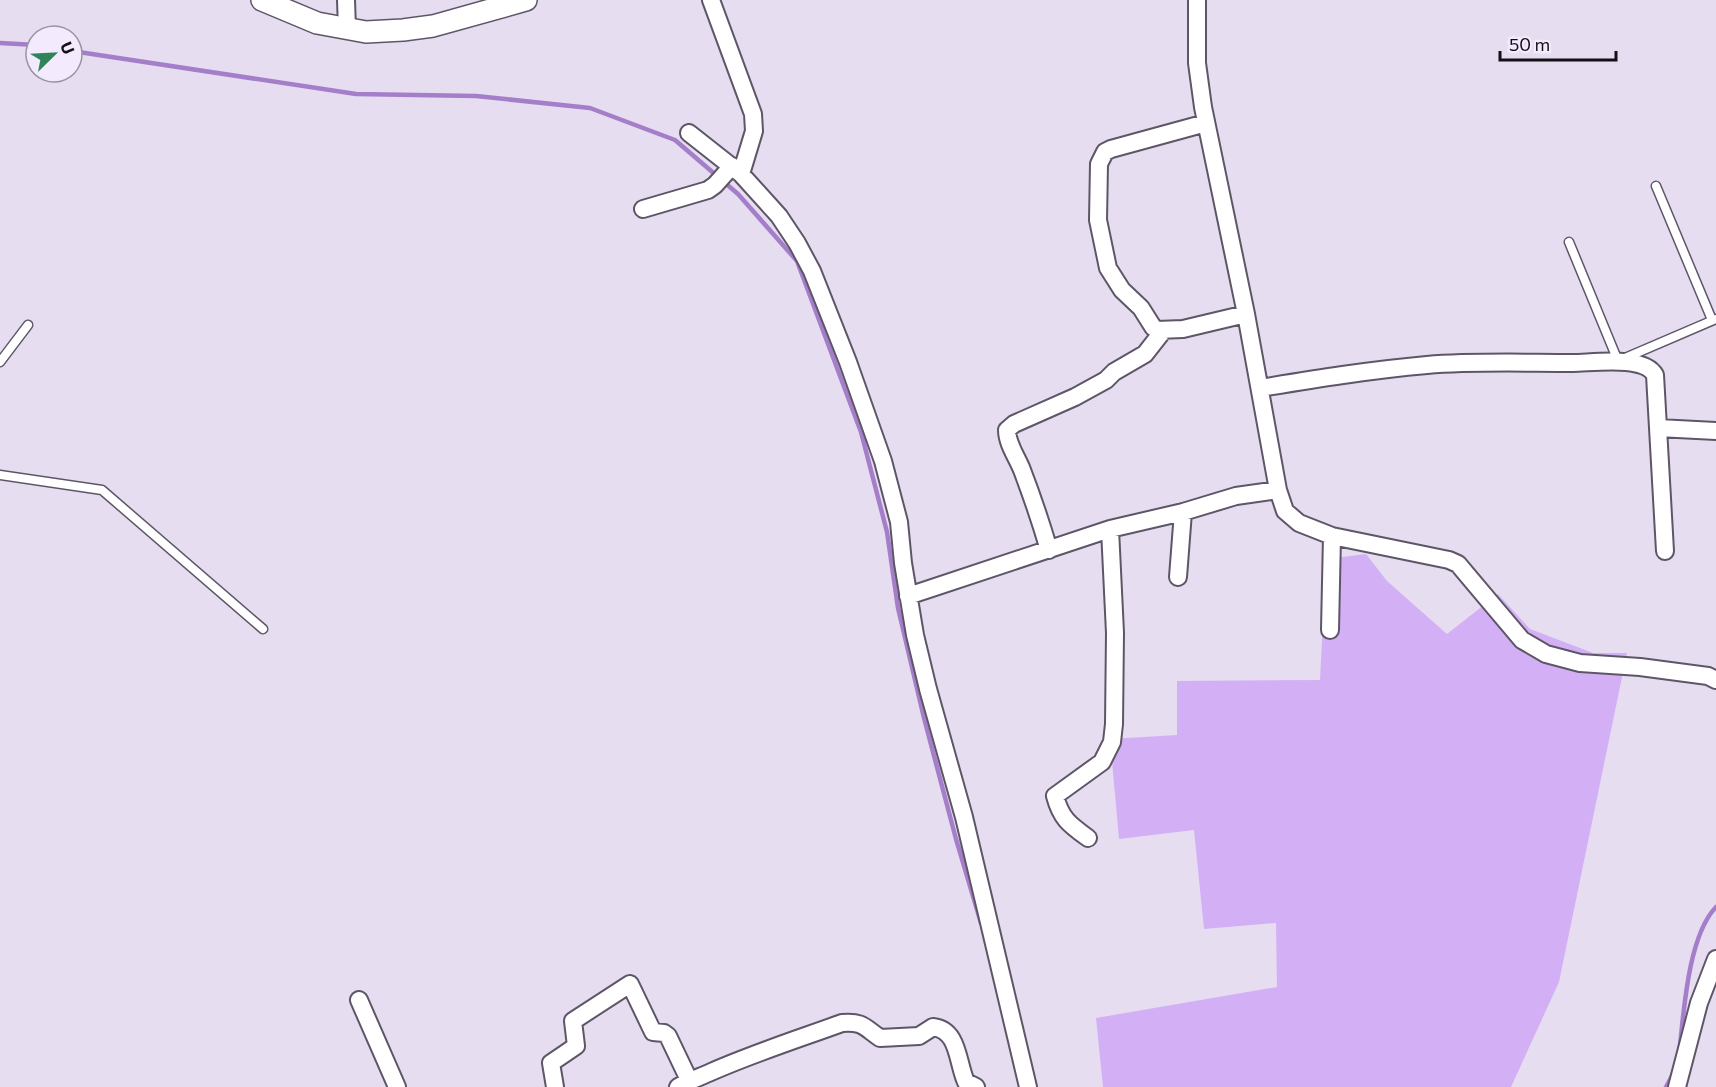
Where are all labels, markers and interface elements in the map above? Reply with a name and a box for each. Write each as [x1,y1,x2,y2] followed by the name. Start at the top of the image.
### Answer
[24,24,84,84] north arrow
[1500,24,1616,62] scale bar
[1509,33,1550,55] text: 50 m
[57,39,79,57] text: U

